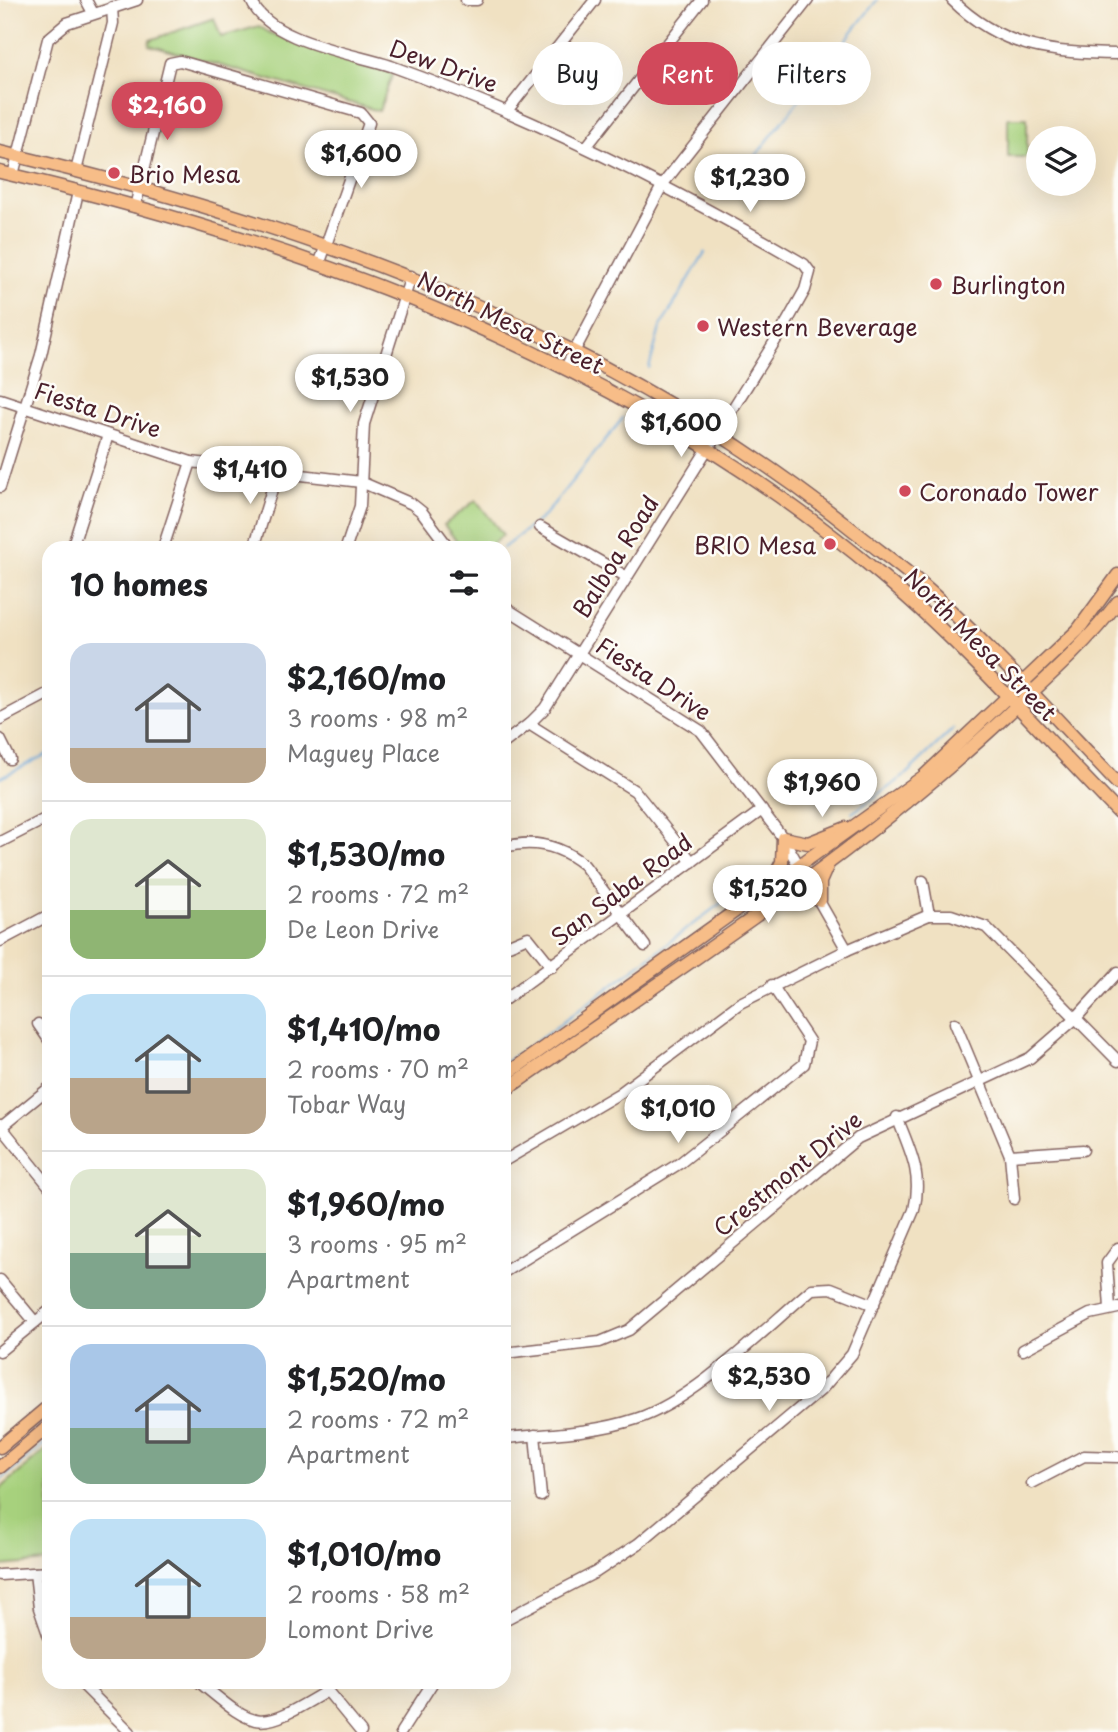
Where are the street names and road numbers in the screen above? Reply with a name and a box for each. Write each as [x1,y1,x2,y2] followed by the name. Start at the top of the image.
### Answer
[385,29,503,101] street label: Dew Drive
[412,262,610,382] street label: North Mesa Street
[30,372,166,446] street label: Fiesta Drive
[563,488,667,624] street label: Balboa Road
[897,560,1065,728] street label: North Mesa Street
[589,627,719,729] street label: Fiesta Drive
[543,824,699,954] street label: San Saba Road
[705,1102,869,1244] street label: Crestmont Drive

